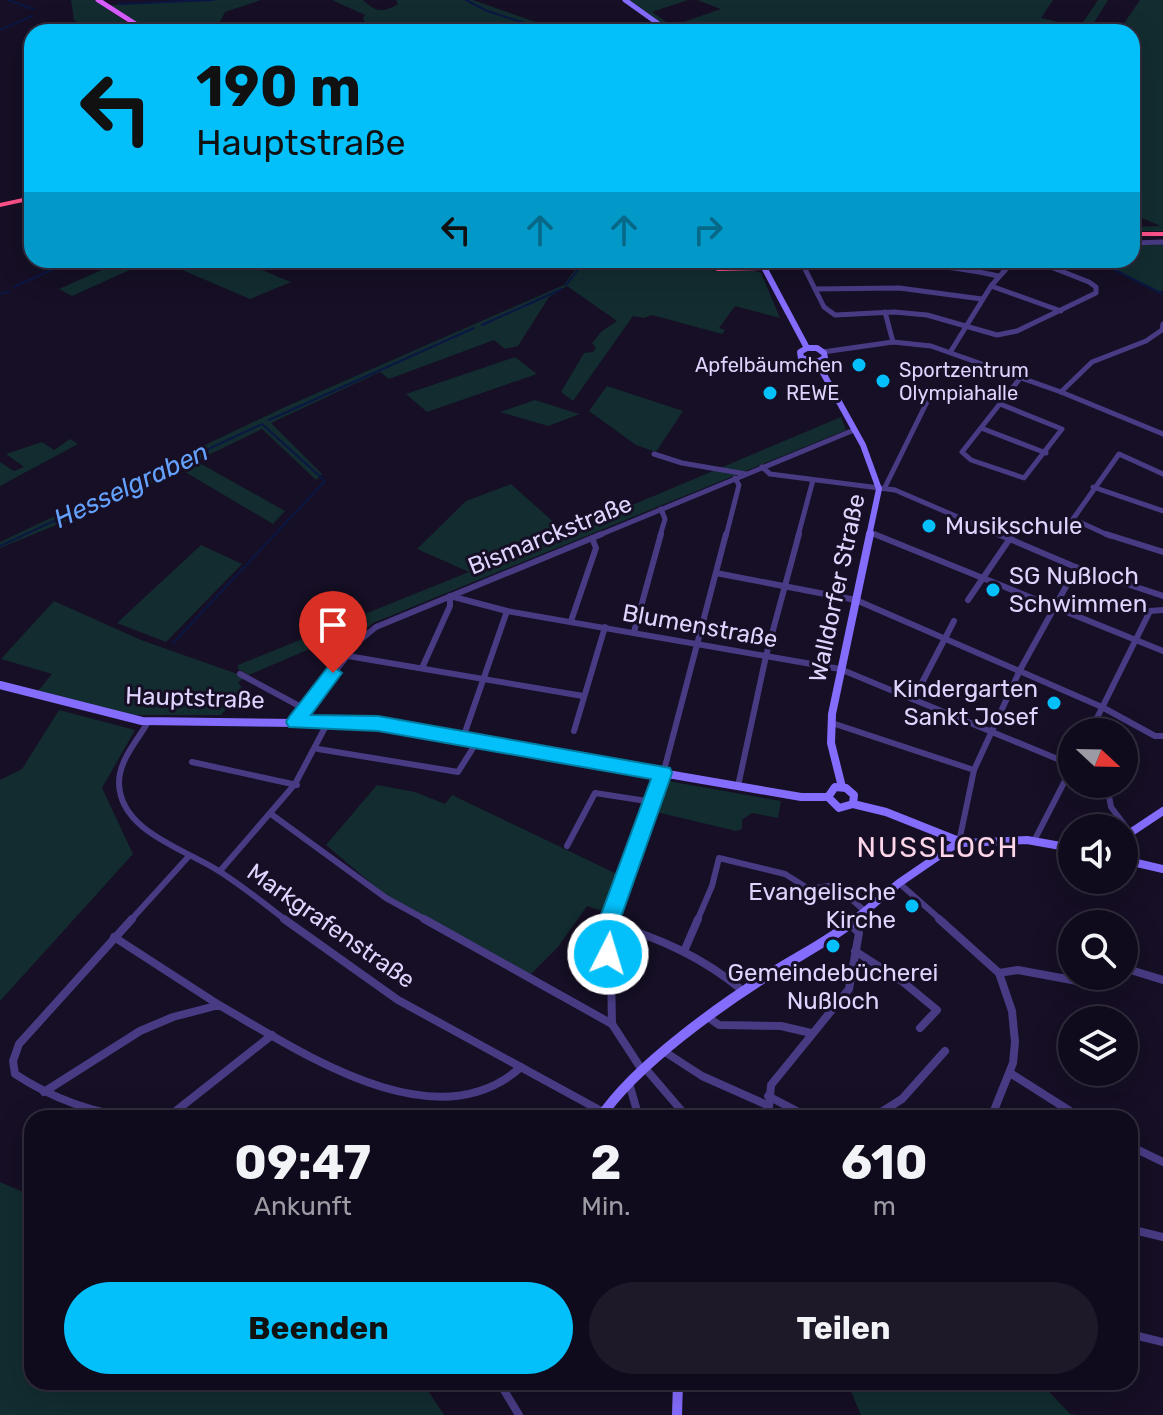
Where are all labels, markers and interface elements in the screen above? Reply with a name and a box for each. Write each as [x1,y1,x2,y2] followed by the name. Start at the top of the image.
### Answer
[196,54,361,120] text: 190 m
[64,56,168,160] icon: left
[196,121,406,164] text: Hauptstraße
[434,208,478,252] icon: left
[518,208,562,252] icon: ahead
[602,208,646,252] icon: ahead
[686,208,730,252] icon: right
[695,353,843,377] place label: Apfelbäumchen
[850,356,868,374] marker: Apfelbäumchen
[899,358,1029,405] place label: Sportzentrum Olympiahalle
[874,372,892,390] marker: Sportzentrum Olympiahalle
[786,381,839,405] place label: REWE
[761,384,779,402] marker: REWE
[49,436,213,535] water label: Hesselgraben
[464,489,636,581] street label: Bismarckstraße
[803,491,871,685] street label: Walldorfer Straße
[945,512,1083,540] place label: Musikschule
[920,517,938,535] marker: Musikschule
[1009,562,1147,618] place label: SG Nußloch Schwimmen
[984,581,1002,599] marker: SG Nußloch Schwimmen
[299,591,367,673] pin
[620,599,780,653] street label: Blumenstraße
[311,603,355,647] icon: arrive
[893,675,1039,731] place label: Kindergarten Sankt Josef
[125,682,265,714] street label: Hauptstraße
[1045,694,1063,712] marker: Kindergarten Sankt Josef
[1058,718,1138,798] north arrow
[1058,718,1138,1086] map controls
[1058,814,1138,894] button: sound
[857,831,1020,864] district label: NUSSLOCH
[242,858,420,994] street label: Markgrafenstraße
[748,878,896,934] place label: Evangelische Kirche
[903,897,921,915] marker: Evangelische Kirche
[1058,910,1138,990] button: search
[566,912,650,996] position arrow
[824,937,842,955] marker: Gemeindebücherei Nußloch
[728,959,938,1015] place label: Gemeindebücherei Nußloch
[1058,1006,1138,1086] button: layers
[234,1134,371,1191] text: 09:47
[590,1134,621,1191] text: 2
[841,1134,928,1191] text: 610
[254,1191,352,1222] text: Ankunft
[581,1191,631,1222] text: Min.
[873,1191,896,1222] text: m
[64,1282,573,1374] button: Beenden
[589,1282,1098,1374] button: Teilen

